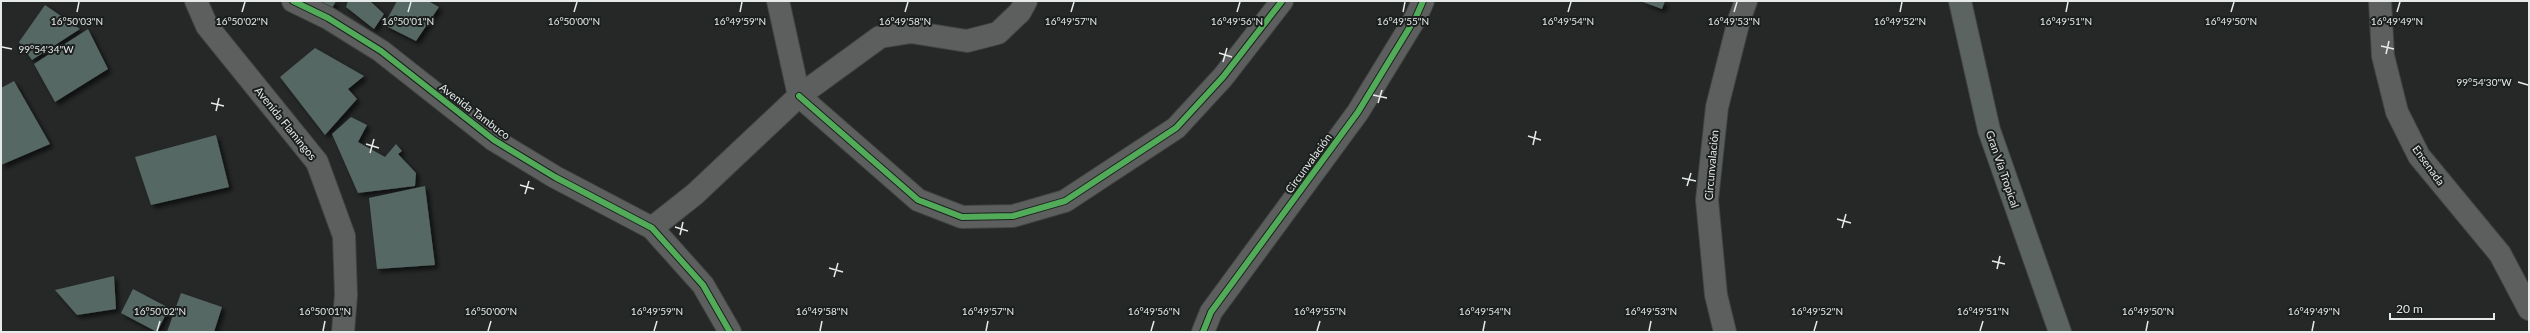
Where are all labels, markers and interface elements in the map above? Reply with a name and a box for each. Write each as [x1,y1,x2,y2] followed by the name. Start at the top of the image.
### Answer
[51,15,103,27] text: 16°50'03"N
[216,15,268,27] text: 16°50'02"N
[382,15,434,27] text: 16°50'01"N
[548,15,600,27] text: 16°50'00"N
[714,15,766,27] text: 16°49'59"N
[879,15,931,27] text: 16°49'58"N
[1045,15,1097,27] text: 16°49'57"N
[1211,15,1263,27] text: 16°49'56"N
[1377,15,1429,27] text: 16°49'55"N
[1542,15,1594,27] text: 16°49'54"N
[1708,15,1760,27] text: 16°49'53"N
[1874,15,1926,27] text: 16°49'52"N
[2040,15,2092,27] text: 16°49'51"N
[2205,15,2257,27] text: 16°49'50"N
[2371,15,2423,27] text: 16°49'49"N
[18,43,74,55] text: 99°54'34"W
[2456,76,2512,88] text: 99°54'30"W
[437,80,513,142] street label: Avenida Tambuco
[253,84,320,162] street label: Avenida Flamingos
[1701,129,1721,201] street label: Circunvalación
[1984,129,2022,209] street label: Gran Vía Tropical
[1282,131,1334,195] street label: Circunvalación
[2410,143,2448,187] street label: Ensenada
[2390,295,2494,321] scale bar
[2396,301,2423,316] text: 20 m
[134,305,186,317] text: 16°50'02"N
[299,305,351,317] text: 16°50'01"N
[465,305,517,317] text: 16°50'00"N
[631,305,683,317] text: 16°49'59"N
[796,305,848,317] text: 16°49'58"N
[962,305,1014,317] text: 16°49'57"N
[1128,305,1180,317] text: 16°49'56"N
[1294,305,1346,317] text: 16°49'55"N
[1459,305,1511,317] text: 16°49'54"N
[1625,305,1677,317] text: 16°49'53"N
[1791,305,1843,317] text: 16°49'52"N
[1957,305,2009,317] text: 16°49'51"N
[2122,305,2174,317] text: 16°49'50"N
[2288,305,2340,317] text: 16°49'49"N

